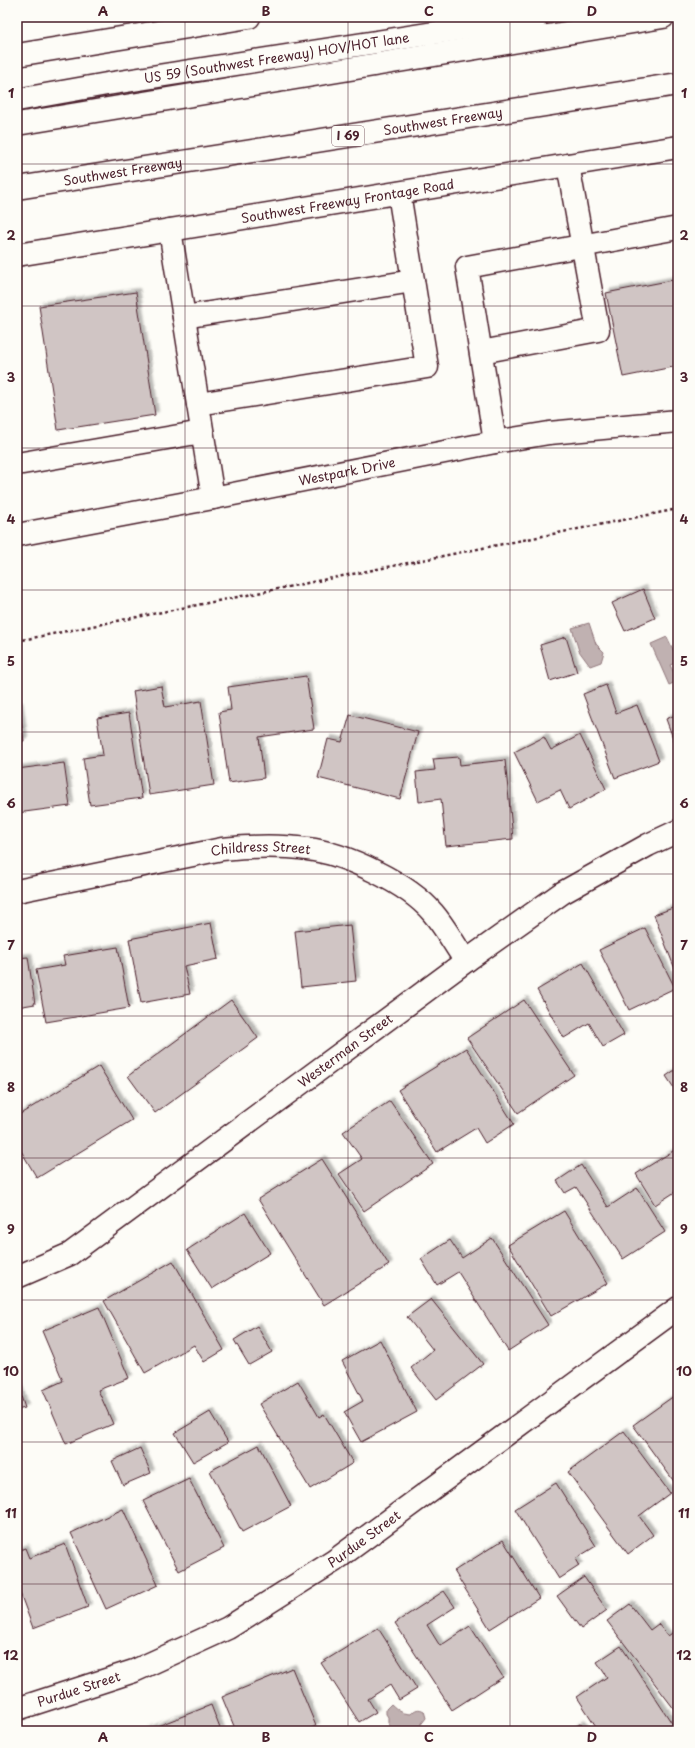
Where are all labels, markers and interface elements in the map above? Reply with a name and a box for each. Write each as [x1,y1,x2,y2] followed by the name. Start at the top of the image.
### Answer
[98,1,108,20] text: A
[262,1,271,20] text: B
[424,1,434,20] text: C
[587,1,597,20] text: D
[142,27,411,87] street label: US 59 (Southwest Freeway) HOV/HOT lane
[8,83,14,102] text: 1
[681,83,687,102] text: 1
[382,102,503,139] street label: Southwest Freeway
[332,126,364,146] road number: I 69
[62,152,183,190] street label: Southwest Freeway
[240,174,455,227] street label: Southwest Freeway Frontage Road
[6,225,16,244] text: 2
[679,225,689,244] text: 2
[7,367,16,386] text: 3
[680,367,689,386] text: 3
[297,452,397,490] street label: Westpark Drive
[7,509,16,528] text: 4
[680,509,689,528] text: 4
[7,651,15,670] text: 5
[680,651,688,670] text: 5
[6,793,16,812] text: 6
[679,793,689,812] text: 6
[209,836,312,860] street label: Childress Street
[7,935,15,954] text: 7
[680,935,688,954] text: 7
[294,1009,396,1091] street label: Westerman Street
[7,1077,15,1096] text: 8
[680,1077,688,1096] text: 8
[7,1219,15,1238] text: 9
[680,1219,688,1238] text: 9
[3,1361,19,1380] text: 10
[676,1361,692,1380] text: 10
[5,1503,17,1522] text: 11
[678,1503,690,1522] text: 11
[324,1505,404,1572] street label: Purdue Street
[3,1645,19,1664] text: 12
[676,1645,692,1664] text: 12
[35,1666,123,1711] street label: Purdue Street
[98,1727,108,1746] text: A
[262,1727,271,1746] text: B
[424,1727,434,1746] text: C
[587,1727,597,1746] text: D

